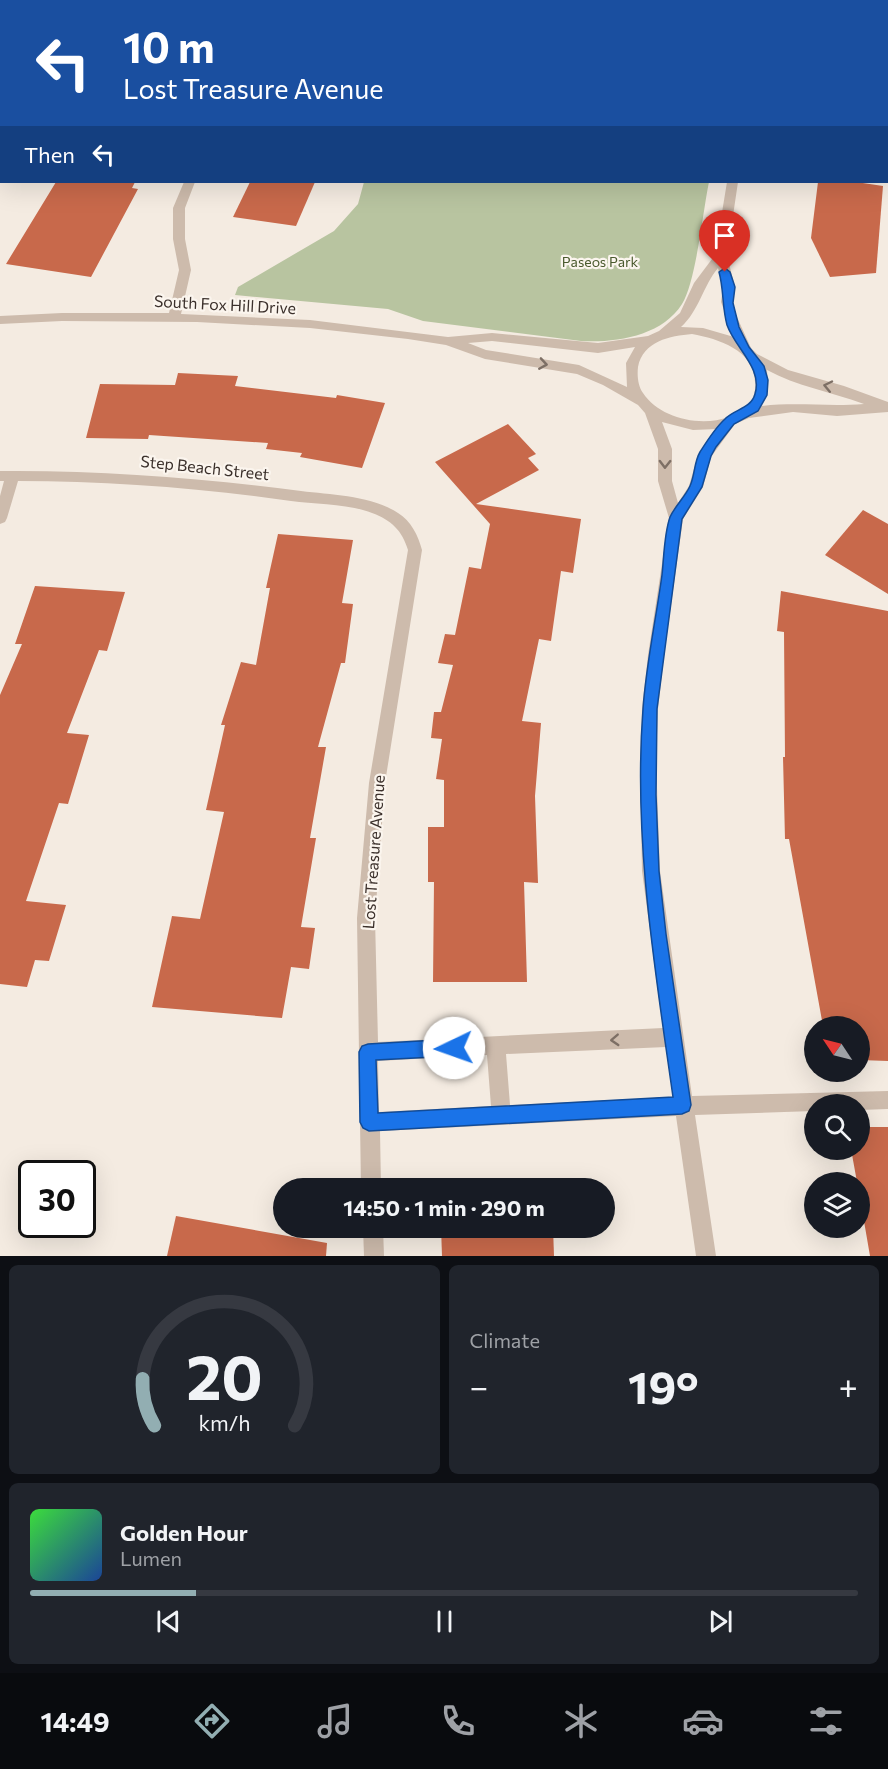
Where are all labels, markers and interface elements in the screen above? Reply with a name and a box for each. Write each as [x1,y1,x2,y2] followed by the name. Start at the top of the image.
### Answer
[123,20,215,72] text: 10 m
[24,24,102,102] icon: left
[123,72,384,105] text: Lost Treasure Avenue
[87,138,120,171] icon: left
[24,141,75,168] text: Then
[699,210,750,272] pin
[708,219,741,252] icon: arrive
[562,253,639,270] park label: Paseos Park
[153,291,297,317] street label: South Fox Hill Drive
[539,357,548,369] one-way arrow
[824,381,834,394] one-way arrow
[140,451,271,483] street label: Step Beach Street
[659,459,672,468] one-way arrow
[358,774,388,930] street label: Lost Treasure Avenue
[422,1016,486,1080] position arrow
[804,1016,870,1082] north arrow
[804,1016,870,1238] map controls
[610,1033,619,1046] one-way arrow
[804,1094,870,1160] button: search
[18,1160,96,1238] speed limit sign: 30
[804,1172,870,1238] button: layers
[343,1194,545,1221] text: 14:50 · 1 min · 290 m
[470,1328,540,1352] text: Climate
[186,1337,263,1413] text: 20
[628,1358,699,1413] text: 19°
[470,1365,488,1406] text: −
[839,1365,858,1406] text: +
[198,1410,250,1436] text: km/h
[120,1519,248,1546] text: Golden Hour
[120,1546,182,1570] text: Lumen
[152,1605,185,1638] icon: previous
[428,1605,461,1638] icon: pause
[704,1605,737,1638] icon: next
[191,1700,233,1742] icon: directions
[314,1700,356,1742] icon: music
[437,1700,479,1742] icon: phone
[560,1700,602,1742] icon: climate
[682,1700,724,1742] icon: car
[805,1700,847,1742] icon: filters
[40,1705,110,1738] text: 14:49

